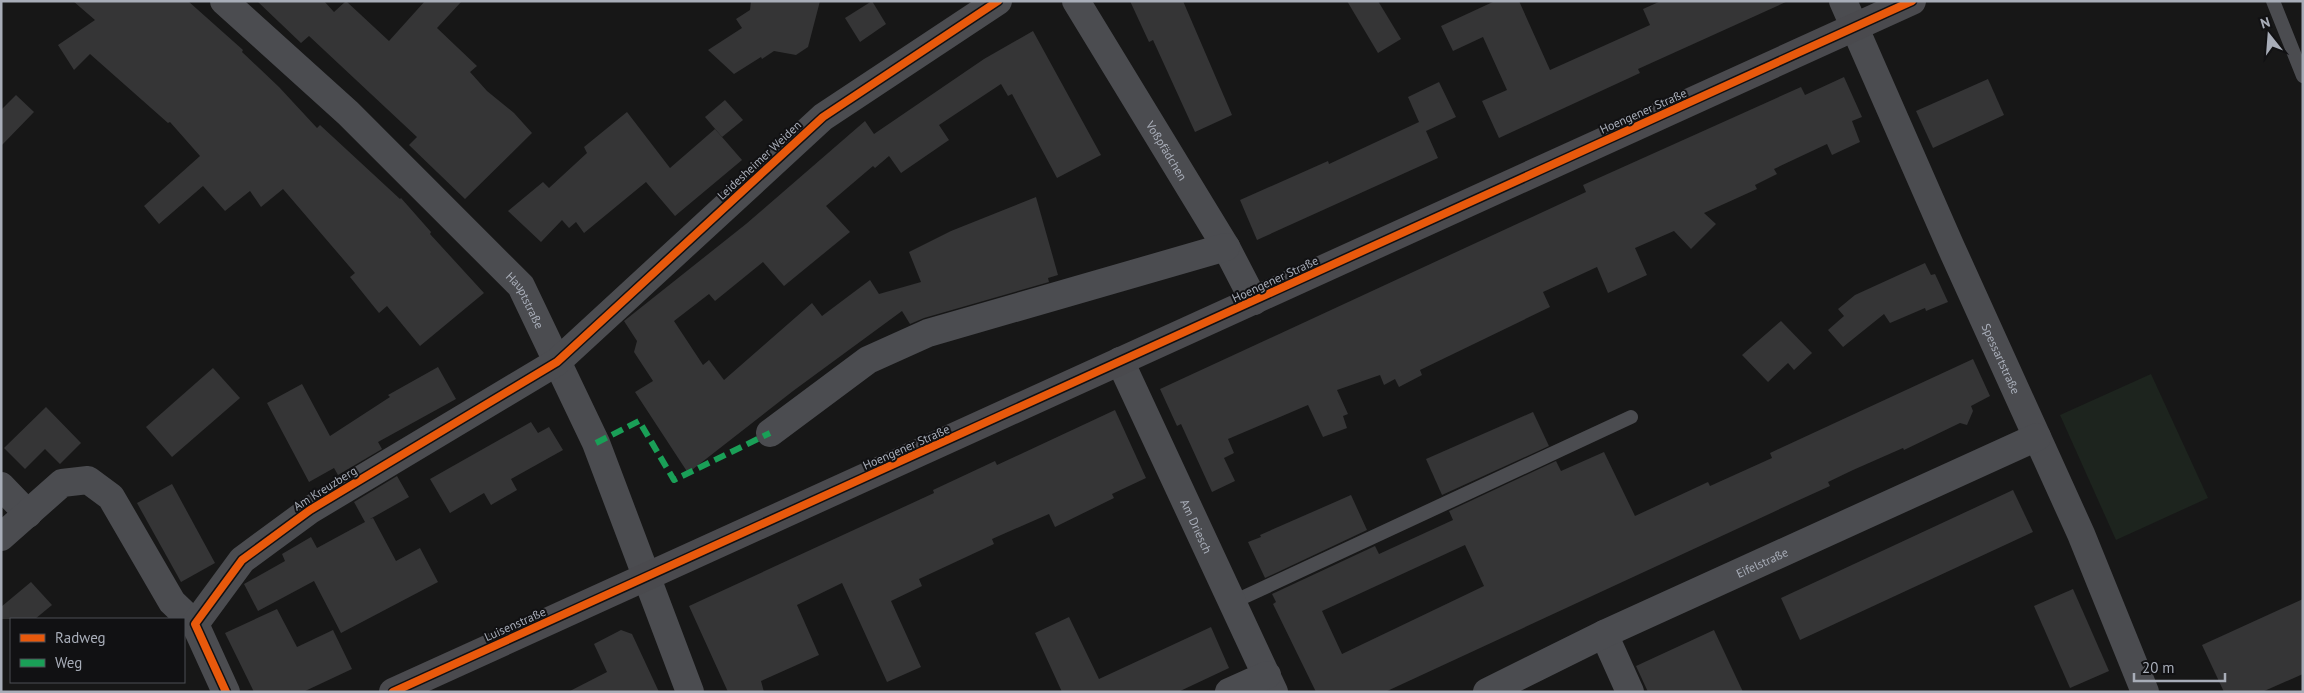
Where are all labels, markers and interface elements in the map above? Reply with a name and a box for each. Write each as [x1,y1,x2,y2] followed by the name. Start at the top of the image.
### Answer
[2244,10,2294,60] north arrow
[2258,13,2272,33] text: N
[1597,85,1689,137] street label: Hoengener Straße
[714,117,804,203] street label: Leidesheimer Weiden
[1143,117,1191,183] street label: Voßpfädchen
[1230,252,1320,306] street label: Hoengener Straße
[503,268,548,331] street label: Hauptstraße
[1979,321,2024,396] street label: Spessartstraße
[860,421,952,473] street label: Hoengener Straße
[290,463,360,513] street label: Am Kreuzberg
[1178,496,1216,556] street label: Am Driesch
[1734,544,1790,580] street label: Eifelstraße
[482,604,548,644] street label: Luisenstraße
[10,618,185,683] legend
[55,628,106,647] text: Radweg
[2134,650,2225,682] scale bar
[55,653,82,672] text: Weg
[2142,658,2175,677] text: 20 m

